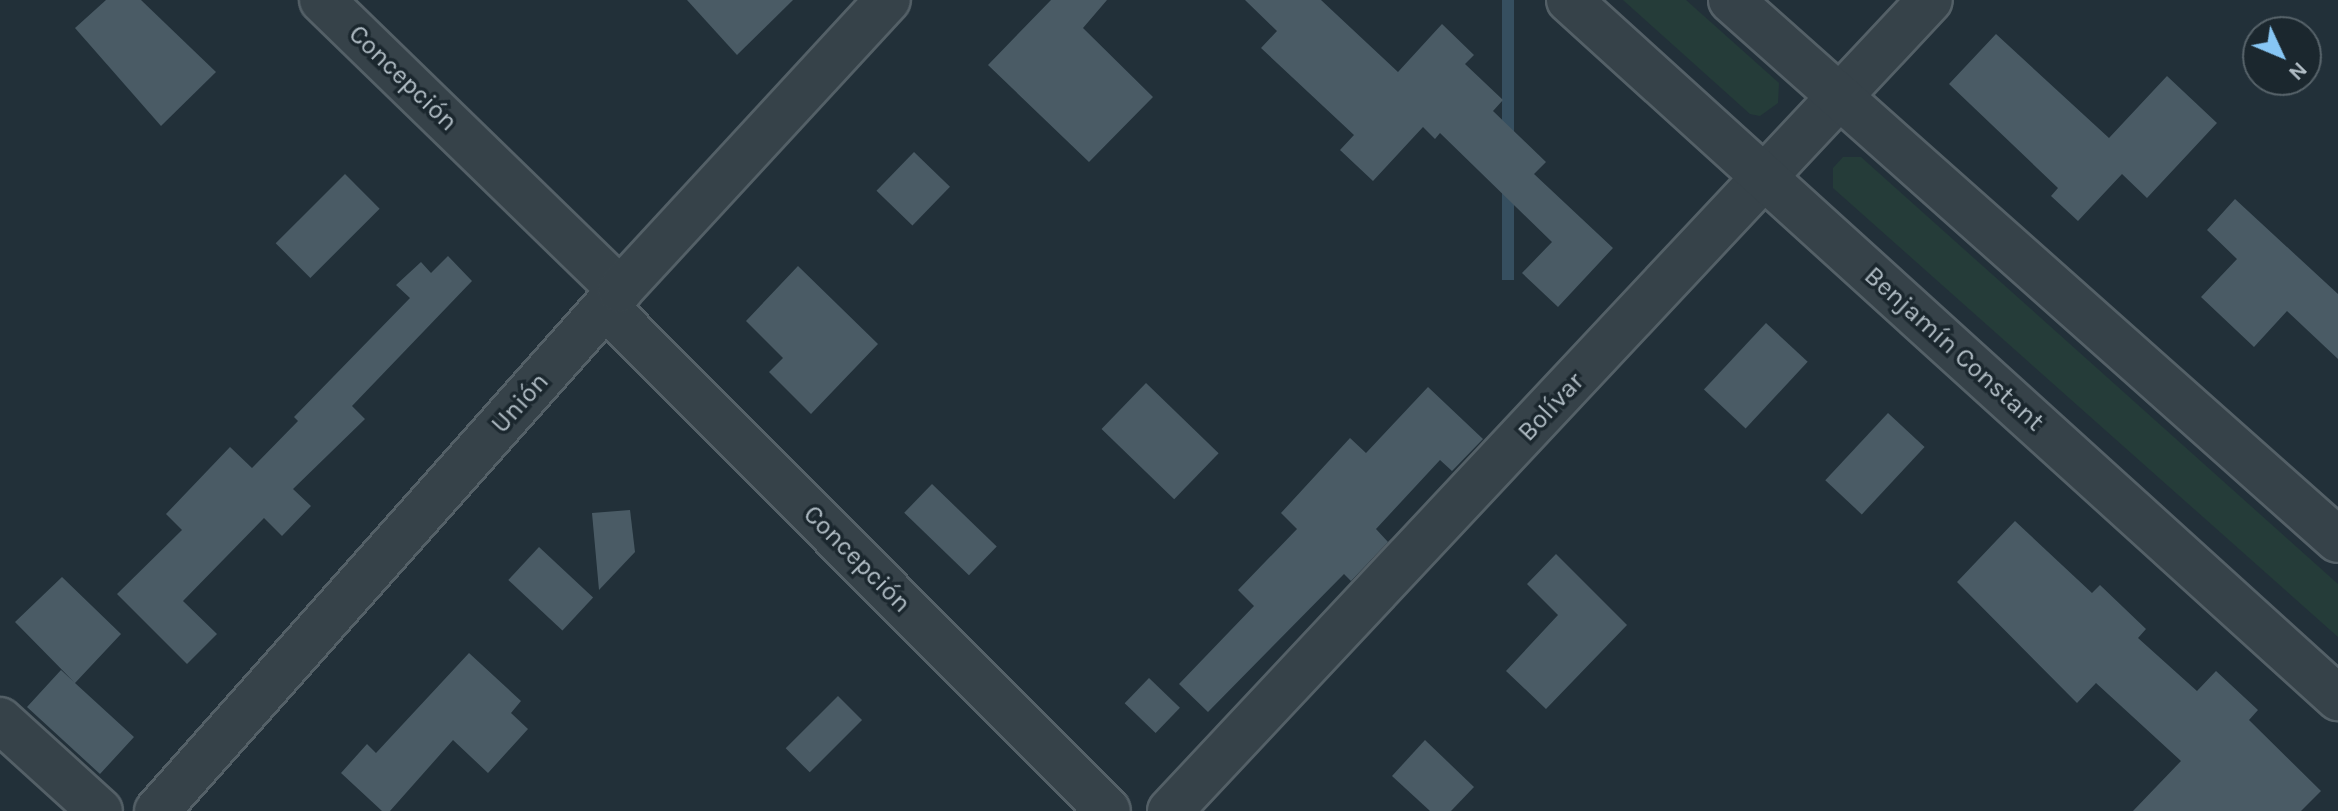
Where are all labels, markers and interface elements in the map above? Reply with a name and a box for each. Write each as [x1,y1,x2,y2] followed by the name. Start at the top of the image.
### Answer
[2242,16,2322,96] north arrow
[342,19,464,137] street label: Concepción
[2283,57,2313,86] text: N
[1858,260,2050,438] street label: Benjamín Constant
[485,366,555,440] street label: Unión
[1512,366,1590,448] street label: Bolívar
[797,499,917,619] street label: Concepción

